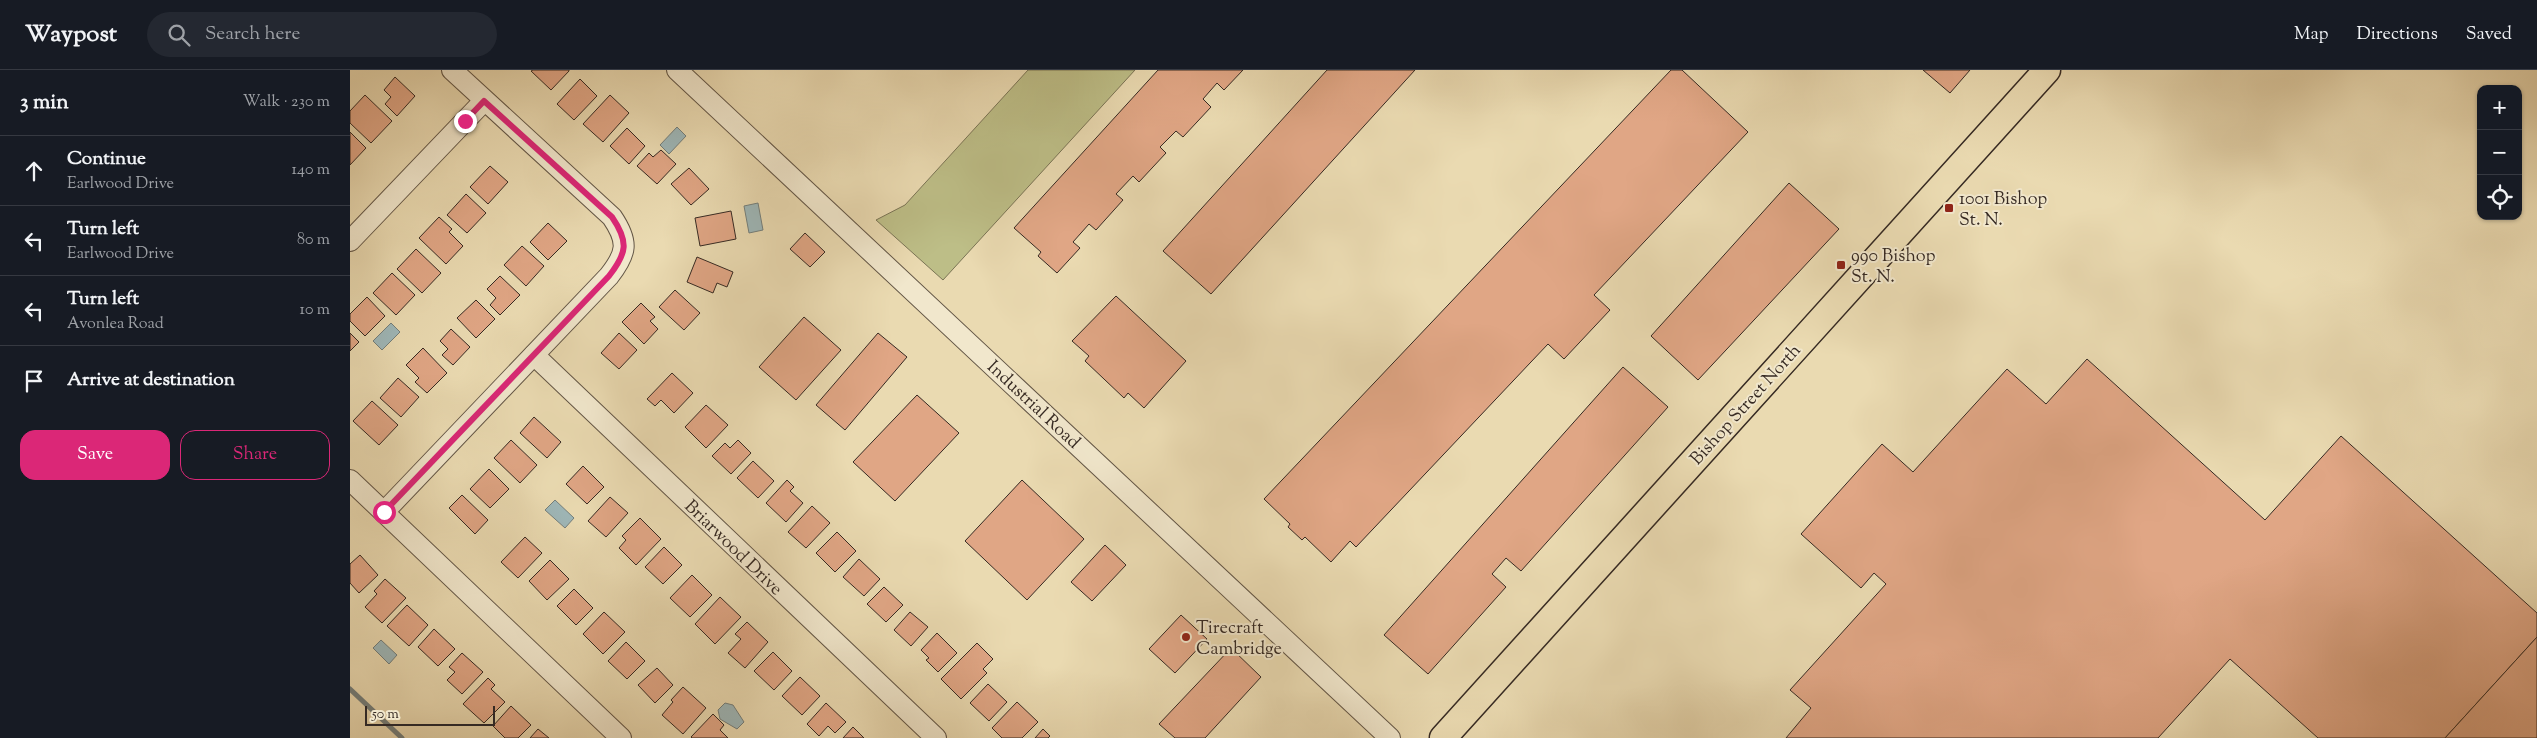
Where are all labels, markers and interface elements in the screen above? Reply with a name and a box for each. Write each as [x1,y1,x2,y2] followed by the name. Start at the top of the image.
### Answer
[147,12,497,57] search box
[25,18,117,52] text: Waypost
[165,21,193,49] icon: search
[205,21,300,48] text: Search here
[2294,22,2329,48] text: Map
[2357,22,2438,48] text: Directions
[2466,22,2512,48] text: Saved
[2477,85,2522,220] map controls
[2477,85,2522,130] button: +
[20,88,69,118] text: 3 min
[243,91,330,114] text: Walk · 230 m
[454,110,477,133] route end
[2477,130,2522,175] button: −
[67,146,146,173] text: Continue
[20,157,48,185] icon: ahead
[292,159,330,182] text: 140 m
[67,173,174,196] text: Earlwood Drive
[2477,175,2522,220] button: locate
[1959,187,2047,234] place label: 1001 Bishop St. N.
[1943,202,1955,214] marker: 1001 Bishop St. N.
[67,216,139,243] text: Turn left
[20,227,48,255] icon: left
[297,229,330,252] text: 80 m
[67,243,174,266] text: Earlwood Drive
[1851,244,1935,291] place label: 990 Bishop St. N.
[1835,259,1847,271] marker: 990 Bishop St. N.
[67,286,139,313] text: Turn left
[20,297,48,325] icon: left
[300,299,330,322] text: 10 m
[67,313,164,336] text: Avonlea Road
[1685,339,1808,472] street label: Bishop Street North
[980,355,1085,456] street label: Industrial Road
[20,367,48,395] icon: arrive
[67,367,235,394] text: Arrive at destination
[20,430,170,480] button: Save
[180,430,330,480] button: Share
[678,495,788,602] street label: Briarwood Drive
[373,501,396,524] route start
[1196,616,1282,663] place label: Tirecraft Cambridge
[1180,631,1192,643] marker: Tirecraft Cambridge
[365,703,495,726] scale bar
[372,705,399,725] text: 50 m

